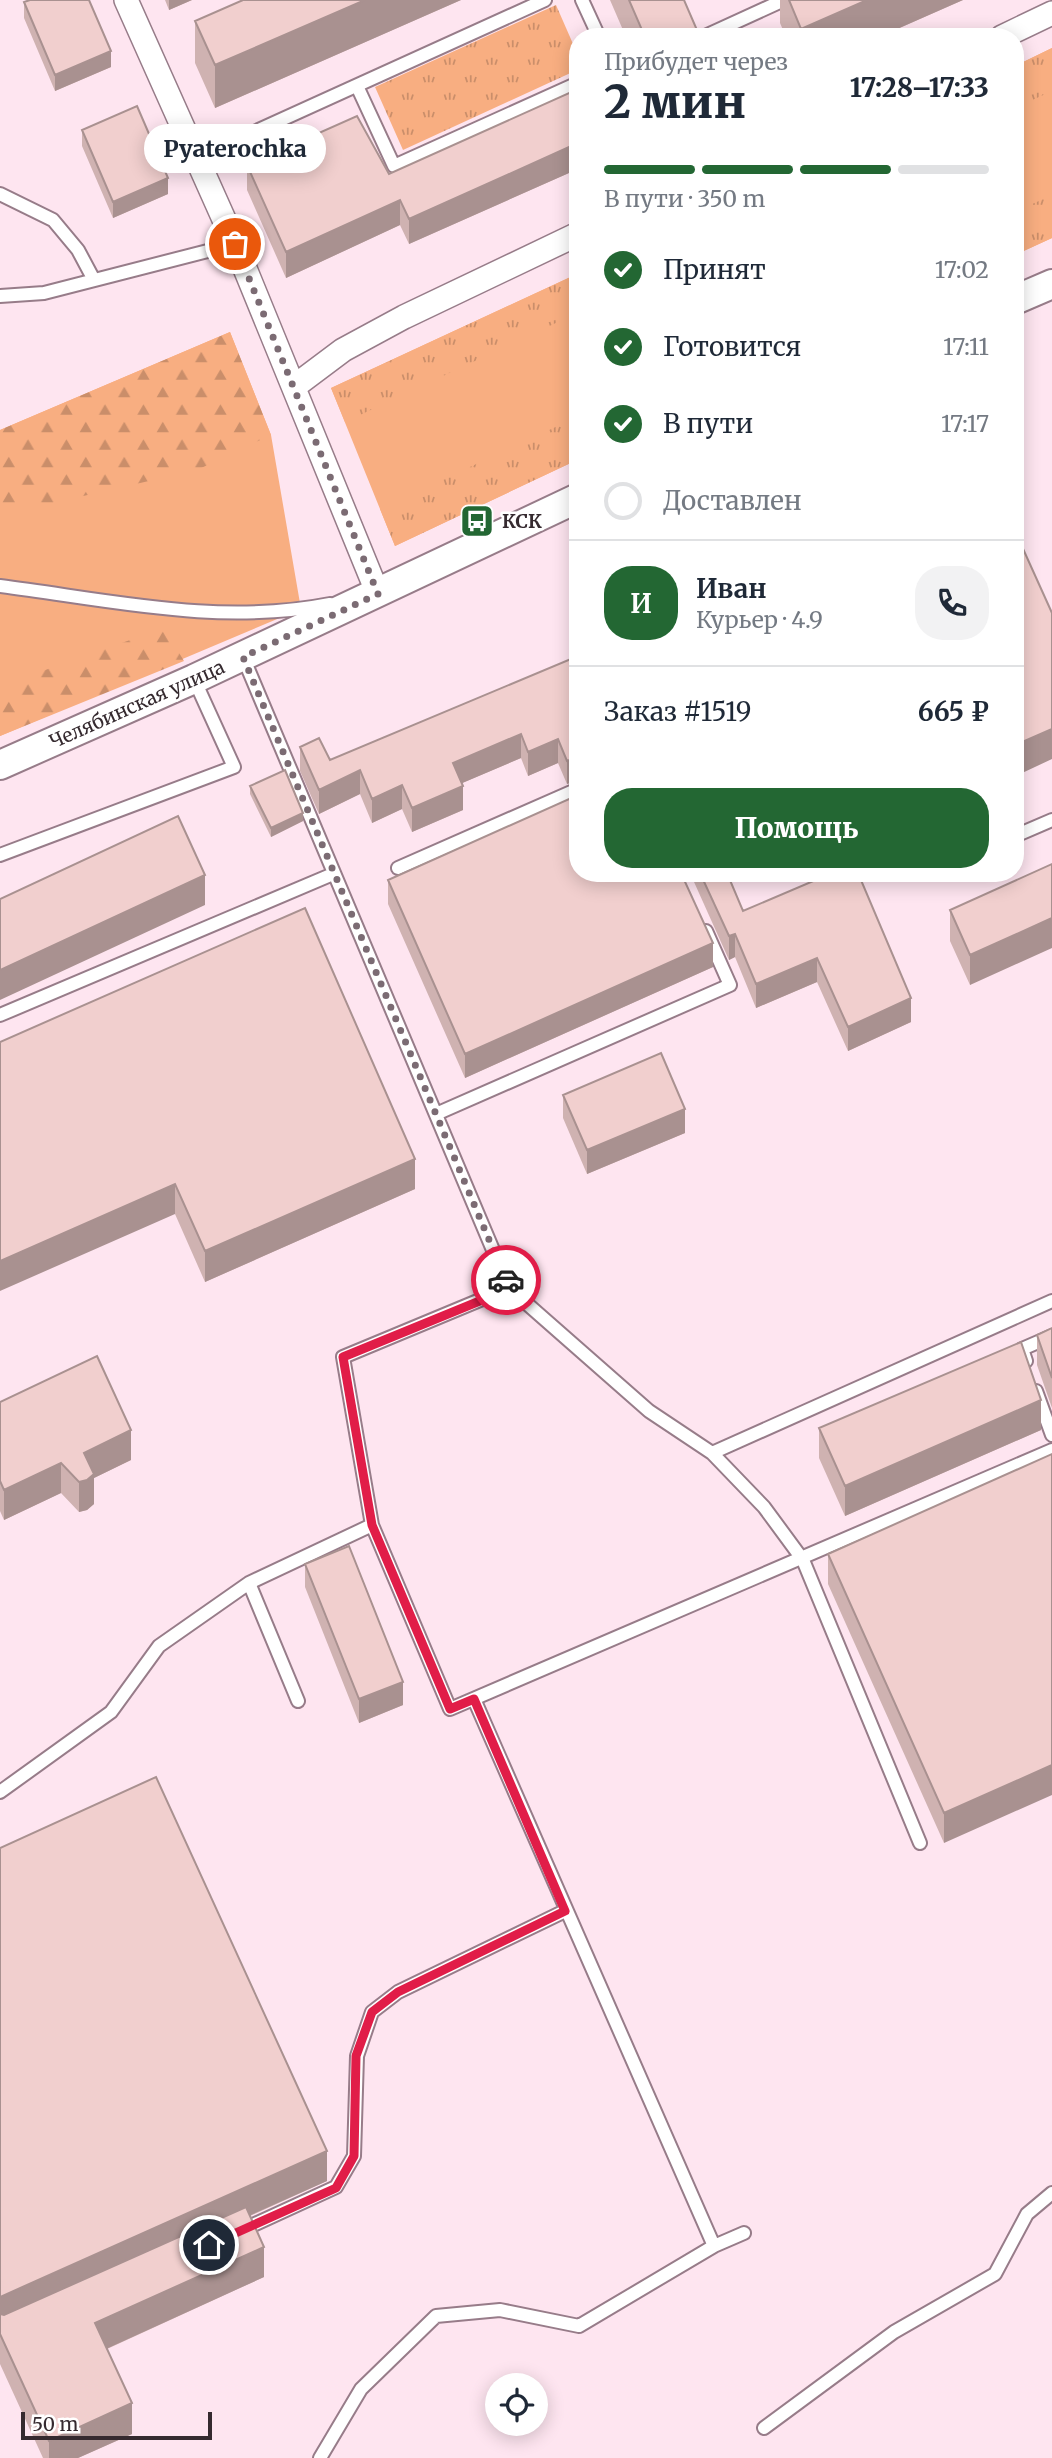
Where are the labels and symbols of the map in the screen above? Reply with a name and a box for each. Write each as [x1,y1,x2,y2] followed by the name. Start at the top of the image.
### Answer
[144,125,326,174] callout: Pyaterochka
[205,214,265,274] pin
[458,502,496,540] bus stop icon: КСК
[502,509,542,533] place label: КСК
[46,655,228,753] street label: Челябинская улица
[471,1245,541,1315] courier
[179,2215,239,2275] pin
[21,2409,212,2441] scale bar

